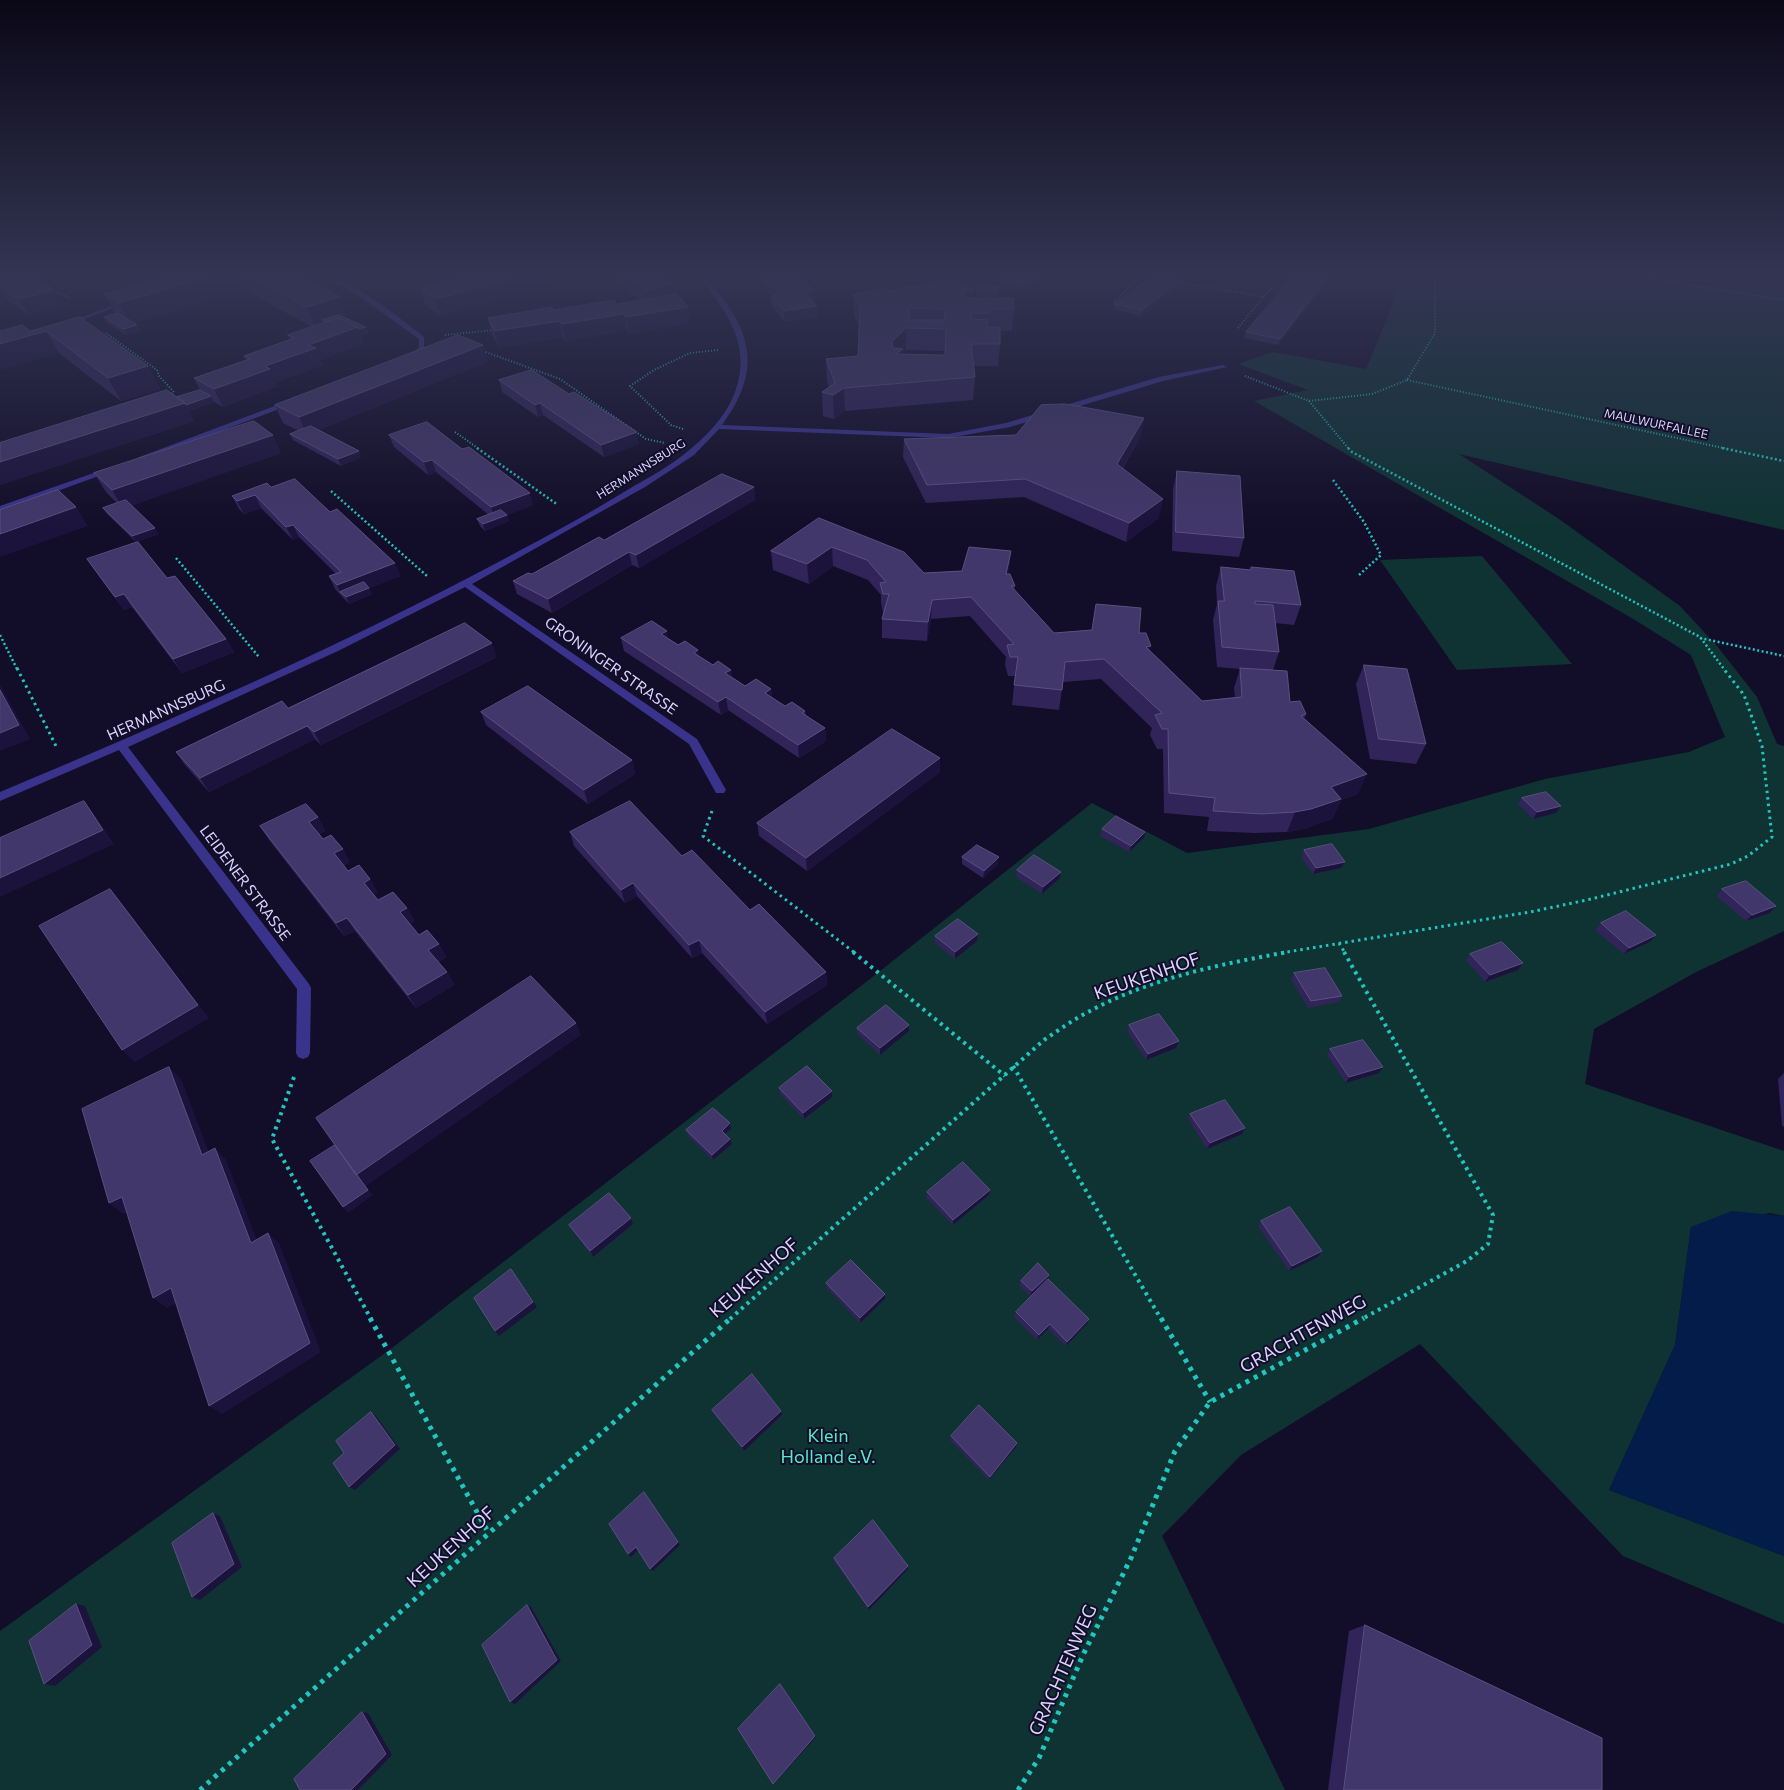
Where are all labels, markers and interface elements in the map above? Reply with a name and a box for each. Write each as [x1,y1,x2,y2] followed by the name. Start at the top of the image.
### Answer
[1603,406,1709,442] street label: MAULWURFALLEE
[594,436,688,502] street label: HERMANNSBURG
[541,613,681,719] street label: GRONINGER STRASSE
[104,676,228,744] street label: HERMANNSBURG
[196,822,294,944] street label: LEIDENER STRASSE
[1091,948,1203,1004] street label: KEUKENHOF
[705,1234,803,1322] street label: KEUKENHOF
[1236,1290,1370,1378] street label: GRACHTENWEG
[780,1425,876,1468] park label: Klein Holland e.V.
[403,1502,499,1592] street label: KEUKENHOF
[1024,1601,1102,1739] street label: GRACHTENWEG

